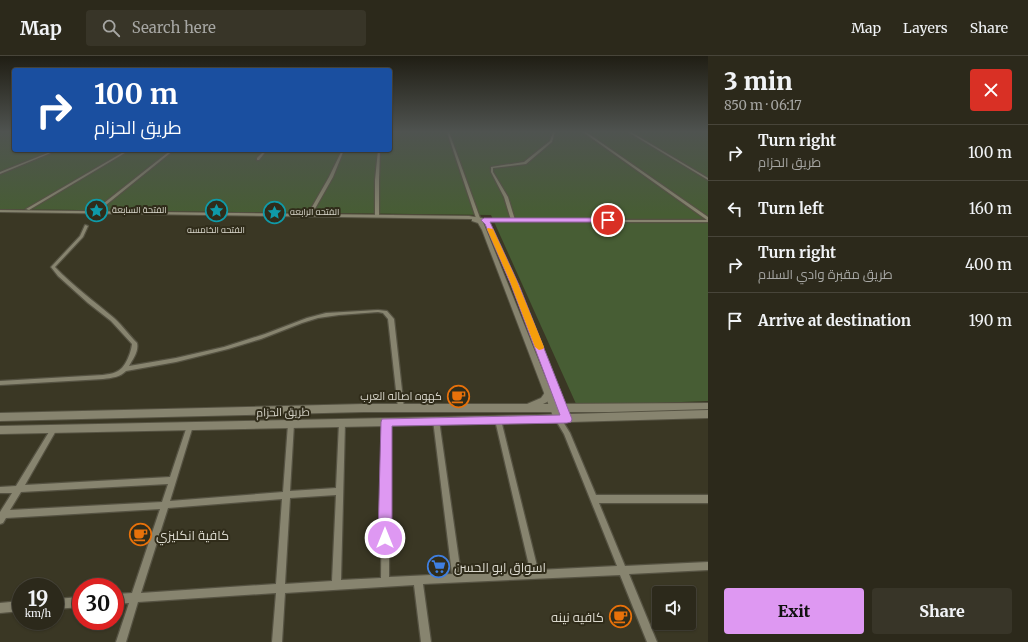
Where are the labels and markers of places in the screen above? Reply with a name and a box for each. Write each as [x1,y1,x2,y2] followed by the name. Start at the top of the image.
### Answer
[84,197,110,223] place icon: الفتحة السابعة
[203,198,229,224] place icon: الفتحه الخامسه
[261,199,287,225] place icon: الفتحه الرابعه
[591,203,625,237] pin
[112,204,167,215] place label: الفتحة السابعة
[290,206,339,217] place label: الفتحه الرابعه
[187,224,245,235] place label: الفتحه الخامسه
[445,383,471,409] cafe icon: كهوه اصاله العرب
[360,389,442,403] place label: كهوه اصاله العرب
[128,522,154,548] cafe icon: كافية انكليزي
[156,527,229,546] place label: كافية انكليزي
[425,554,451,580] supermarket icon: اسواق ابو الحسن
[454,559,546,576] place label: اسواق ابو الحسن
[607,604,633,630] cafe icon: كافيه نينه
[551,609,604,626] place label: كافيه نينه

